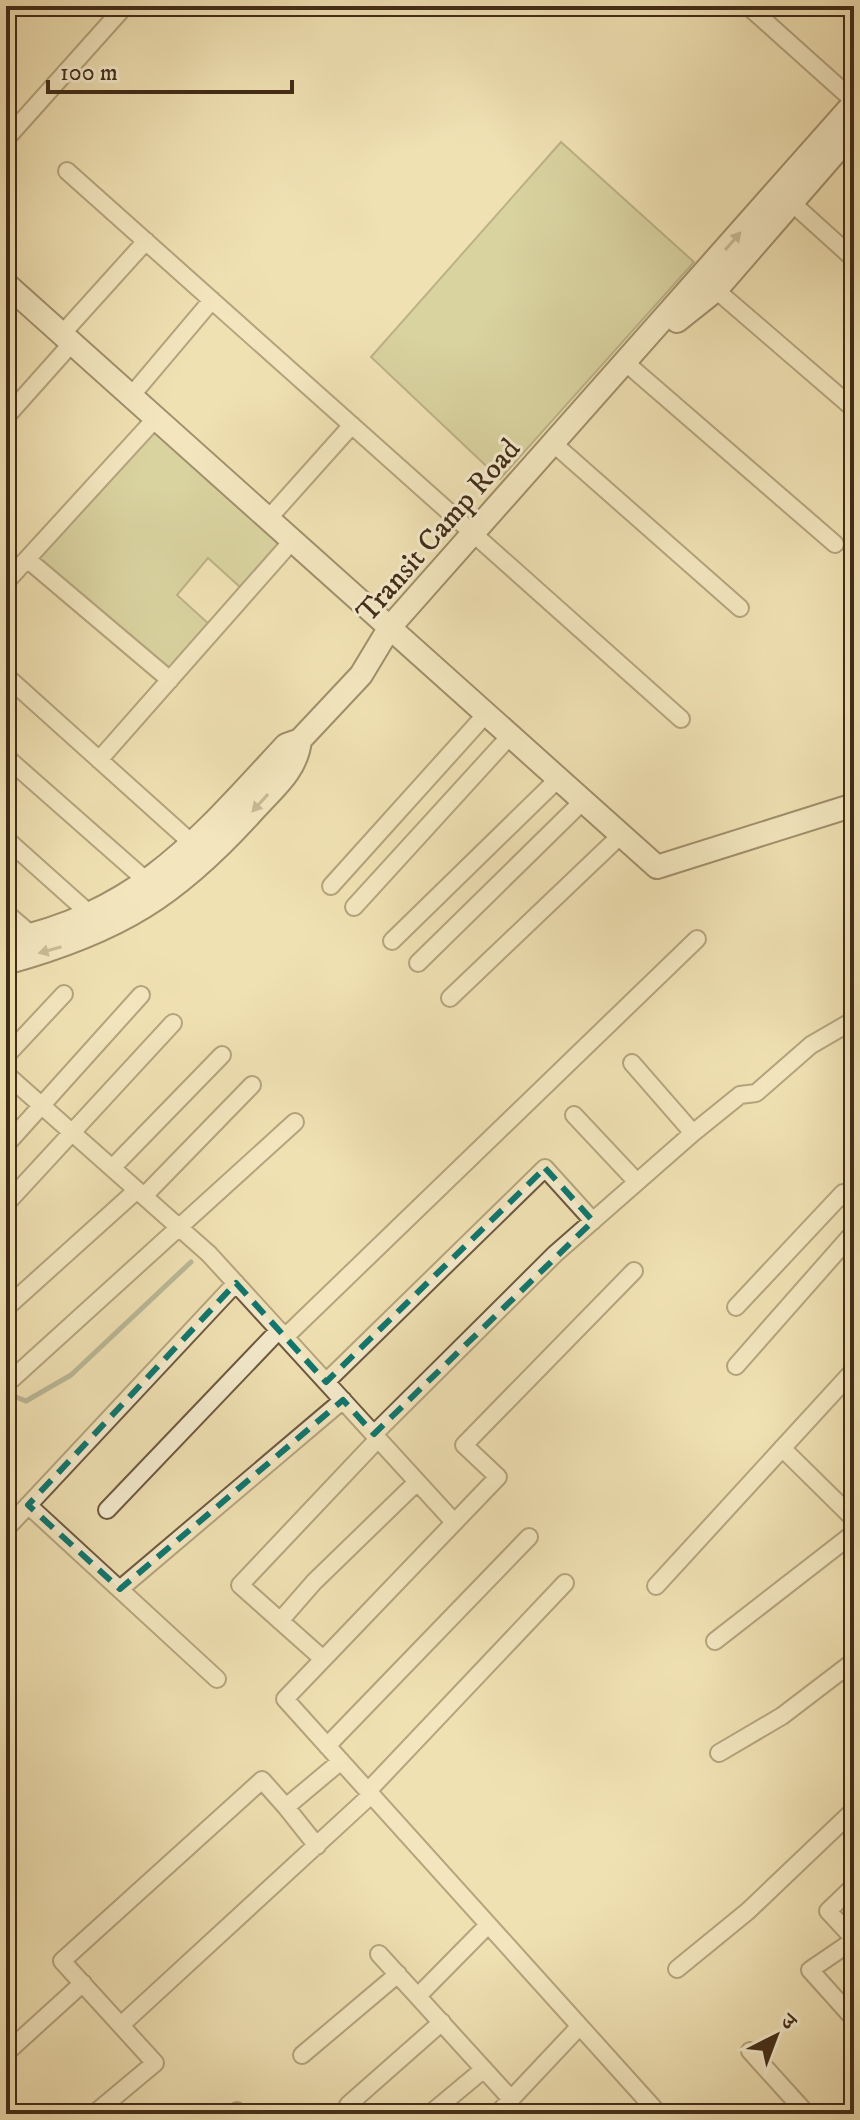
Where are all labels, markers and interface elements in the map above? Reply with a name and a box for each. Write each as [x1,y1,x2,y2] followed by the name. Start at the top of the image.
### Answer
[48,44,292,94] scale bar
[60,58,118,88] text: 100 m
[724,232,742,251] one-way arrow
[349,431,529,631] street label: Transit Camp Road
[251,794,269,813] one-way arrow
[38,945,63,957] one-way arrow
[736,1996,816,2076] north arrow
[774,2007,803,2037] text: उ

